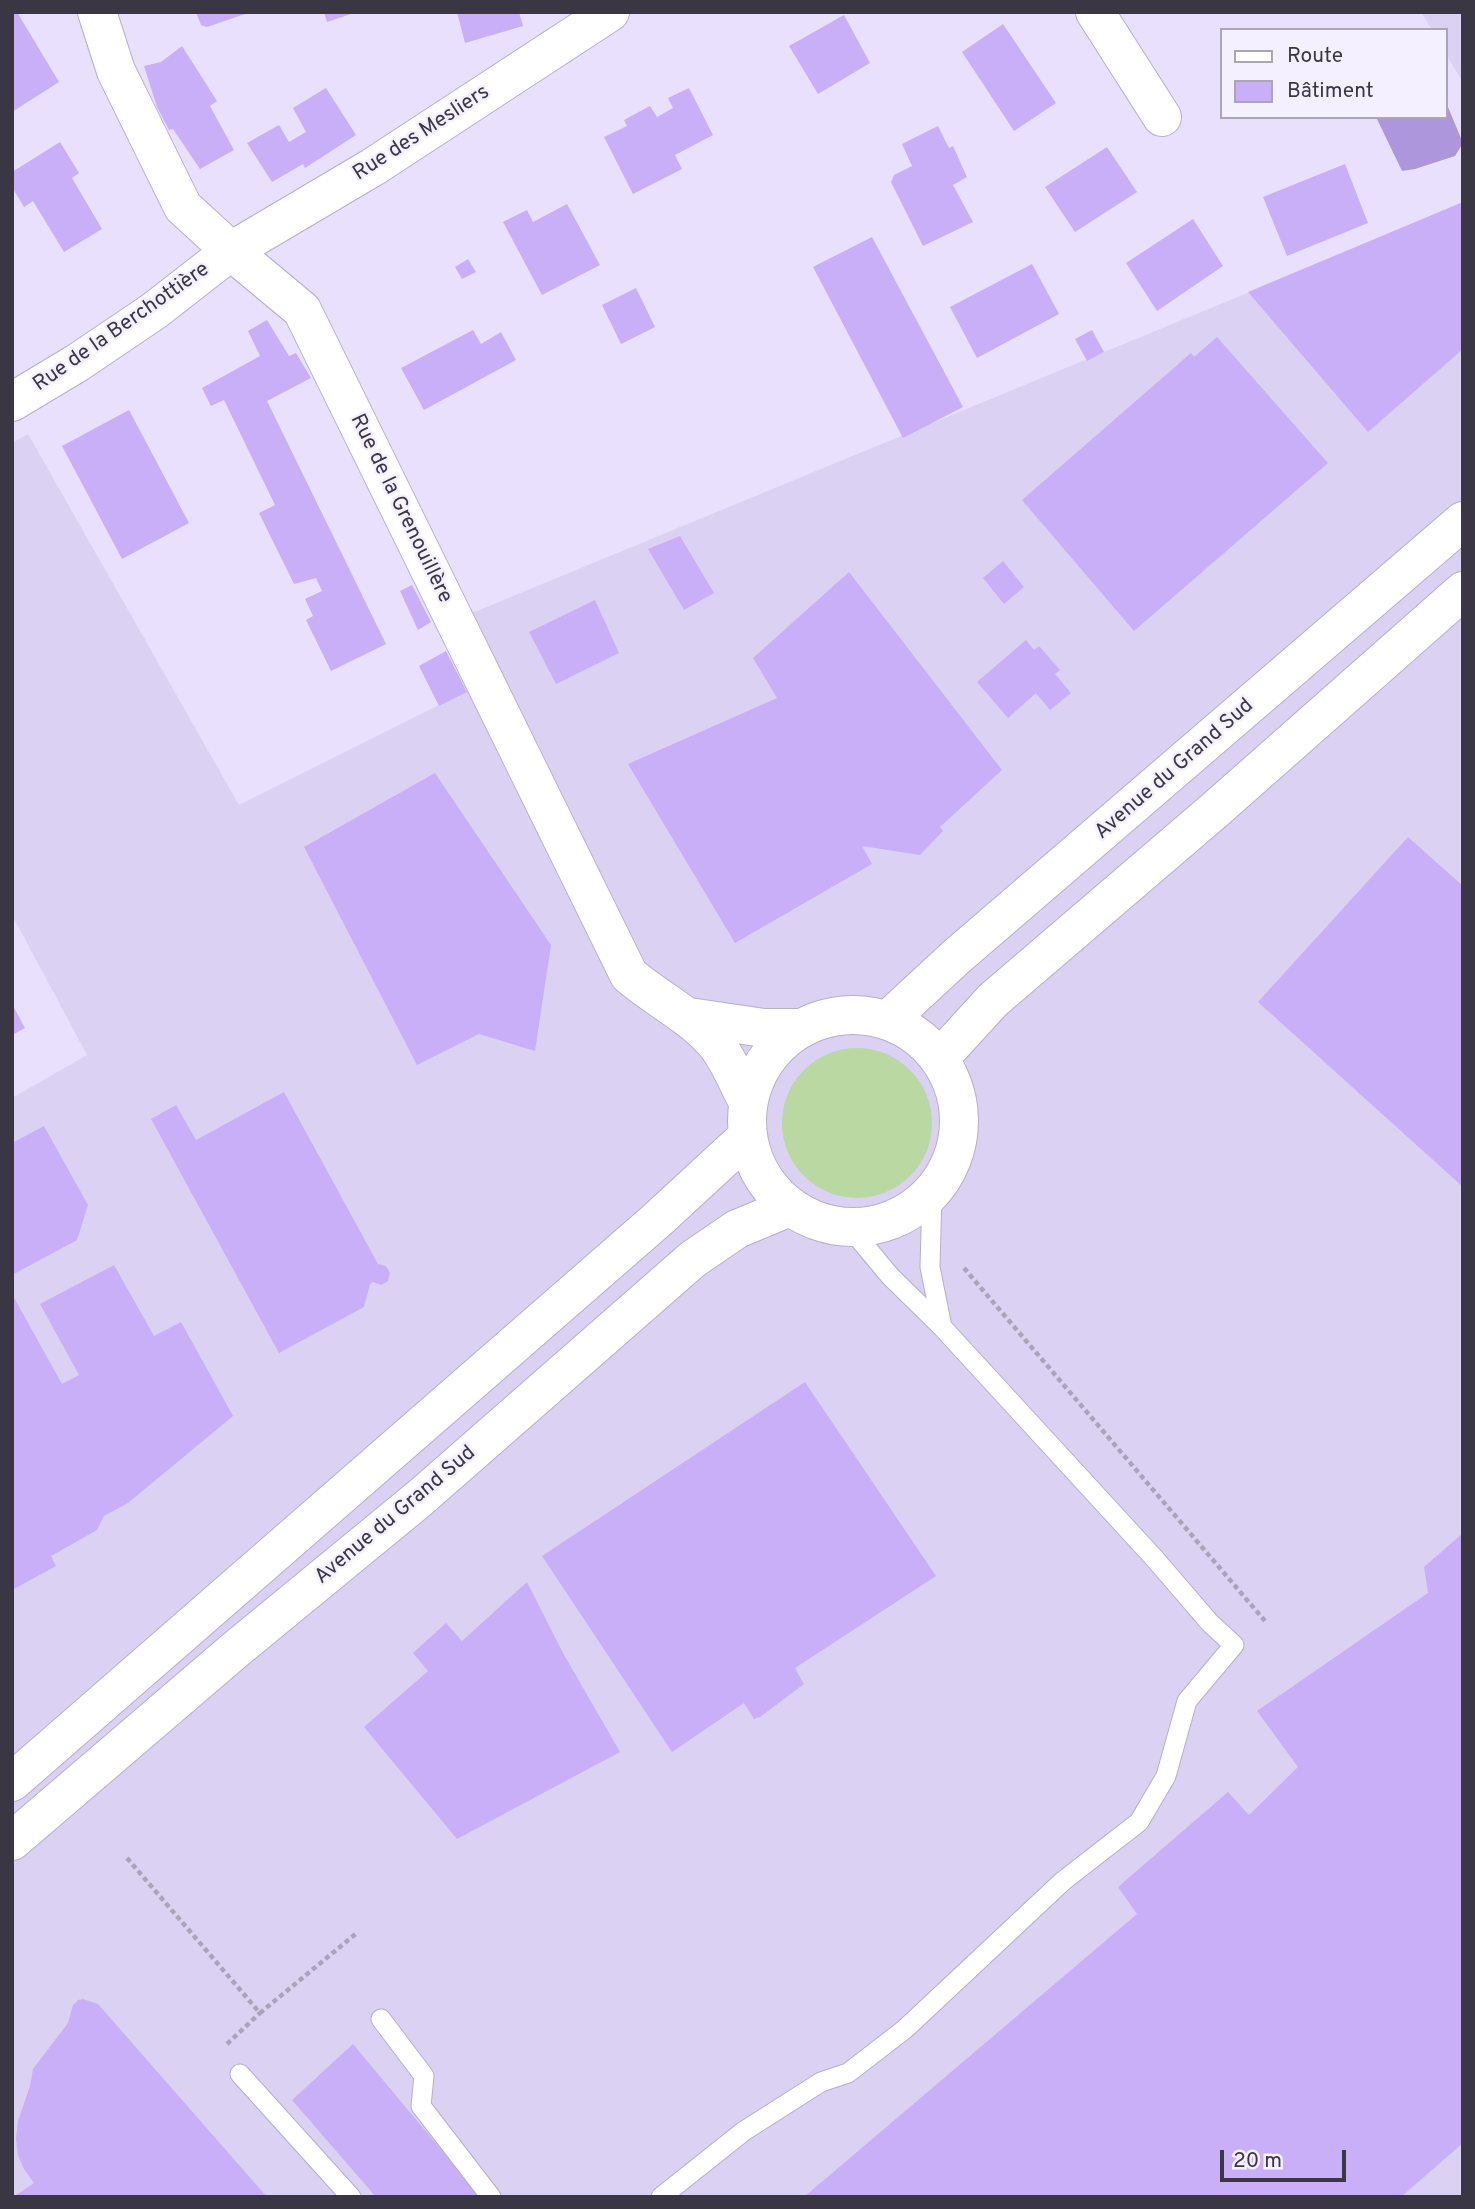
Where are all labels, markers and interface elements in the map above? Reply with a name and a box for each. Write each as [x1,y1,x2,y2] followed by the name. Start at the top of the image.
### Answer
[1220,28,1447,119] legend
[1287,43,1343,70] text: Route
[1287,78,1374,105] text: Bâtiment
[349,81,495,187] street label: Rue des Mesliers
[29,258,215,398] street label: Rue de la Berchottière
[343,410,457,608] street label: Rue de la Grenouillère
[1090,694,1260,846] street label: Avenue du Grand Sud
[310,1441,482,1591] street label: Avenue du Grand Sud
[1223,2136,1349,2180] scale bar
[1233,2148,1282,2175] text: 20 m

